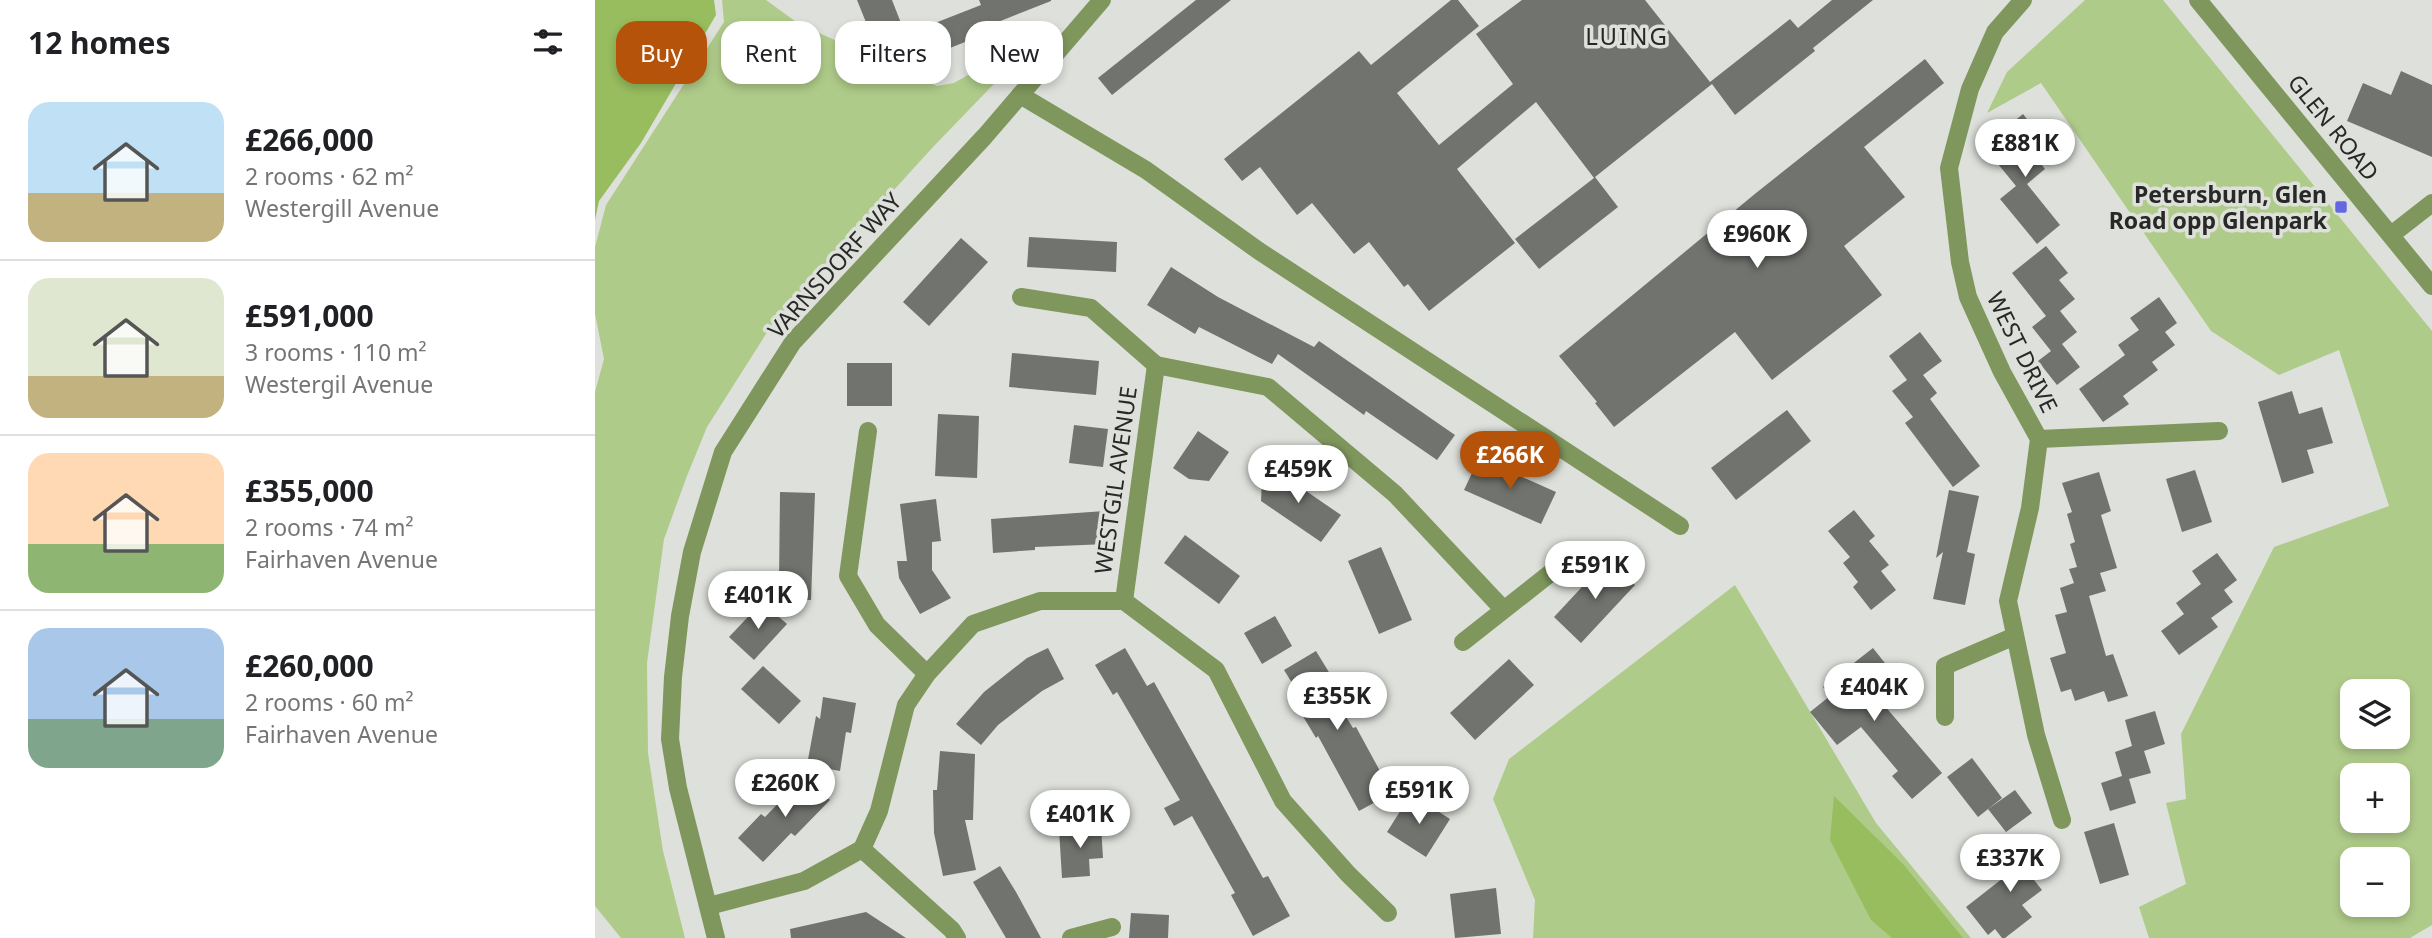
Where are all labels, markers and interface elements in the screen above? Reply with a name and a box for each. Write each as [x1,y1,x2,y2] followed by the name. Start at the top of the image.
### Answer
[1585,19,1669,52] district label: LUING
[616,21,707,84] chip: Buy
[721,21,821,84] chip: Rent
[835,21,951,84] chip: Filters
[965,21,1063,84] chip: New
[28,22,171,63] text: 12 homes
[529,23,567,61] icon: filters
[2281,67,2387,187] street label: GLEN ROAD
[245,119,374,160] text: £266,000
[1976,120,2074,179] pin: £881K
[1991,126,2059,158] text: £881K
[84,130,168,214] icon: home
[245,160,414,192] text: 2 rooms · 62 m²
[2109,178,2328,236] place label: Petersburn, Glen Road opp Glenpark
[760,185,909,345] street label: VARNSDORF WAY
[245,192,439,224] text: Westergill Avenue
[2333,199,2349,215] marker: Petersburn, Glen Road opp Glenpark
[1708,210,1806,270] pin: £960K
[1723,217,1791,249] text: £960K
[1980,286,2066,418] street label: WEST DRIVE
[245,295,374,336] text: £591,000
[84,306,168,390] icon: home
[245,336,427,368] text: 3 rooms · 110 m²
[245,368,433,400] text: Westergil Avenue
[1086,384,1144,576] street label: WESTGIL AVENUE
[1461,432,1559,491] pin: £266K
[1476,438,1544,470] text: £266K
[1249,446,1347,505] pin: £459K
[1264,452,1332,484] text: £459K
[245,470,374,511] text: £355,000
[84,481,168,565] icon: home
[245,511,414,543] text: 2 rooms · 74 m²
[1546,542,1644,601] pin: £591K
[245,543,438,575] text: Fairhaven Avenue
[1561,548,1629,580] text: £591K
[709,572,807,631] pin: £401K
[724,578,792,610] text: £401K
[245,645,374,686] text: £260,000
[84,656,168,740] icon: home
[1825,664,1923,723] pin: £404K
[1840,670,1908,702] text: £404K
[1288,672,1386,732] pin: £355K
[1303,679,1371,711] text: £355K
[2340,679,2410,917] map controls
[2340,679,2410,749] button: layers
[245,686,414,718] text: 2 rooms · 60 m²
[245,718,438,750] text: Fairhaven Avenue
[736,760,834,819] pin: £260K
[2340,763,2410,833] button: +
[751,766,819,798] text: £260K
[1370,766,1468,826] pin: £591K
[1385,773,1453,805] text: £591K
[1031,790,1129,850] pin: £401K
[1046,797,1114,829] text: £401K
[1961,834,2059,894] pin: £337K
[1976,841,2044,873] text: £337K
[2340,847,2410,917] button: −

